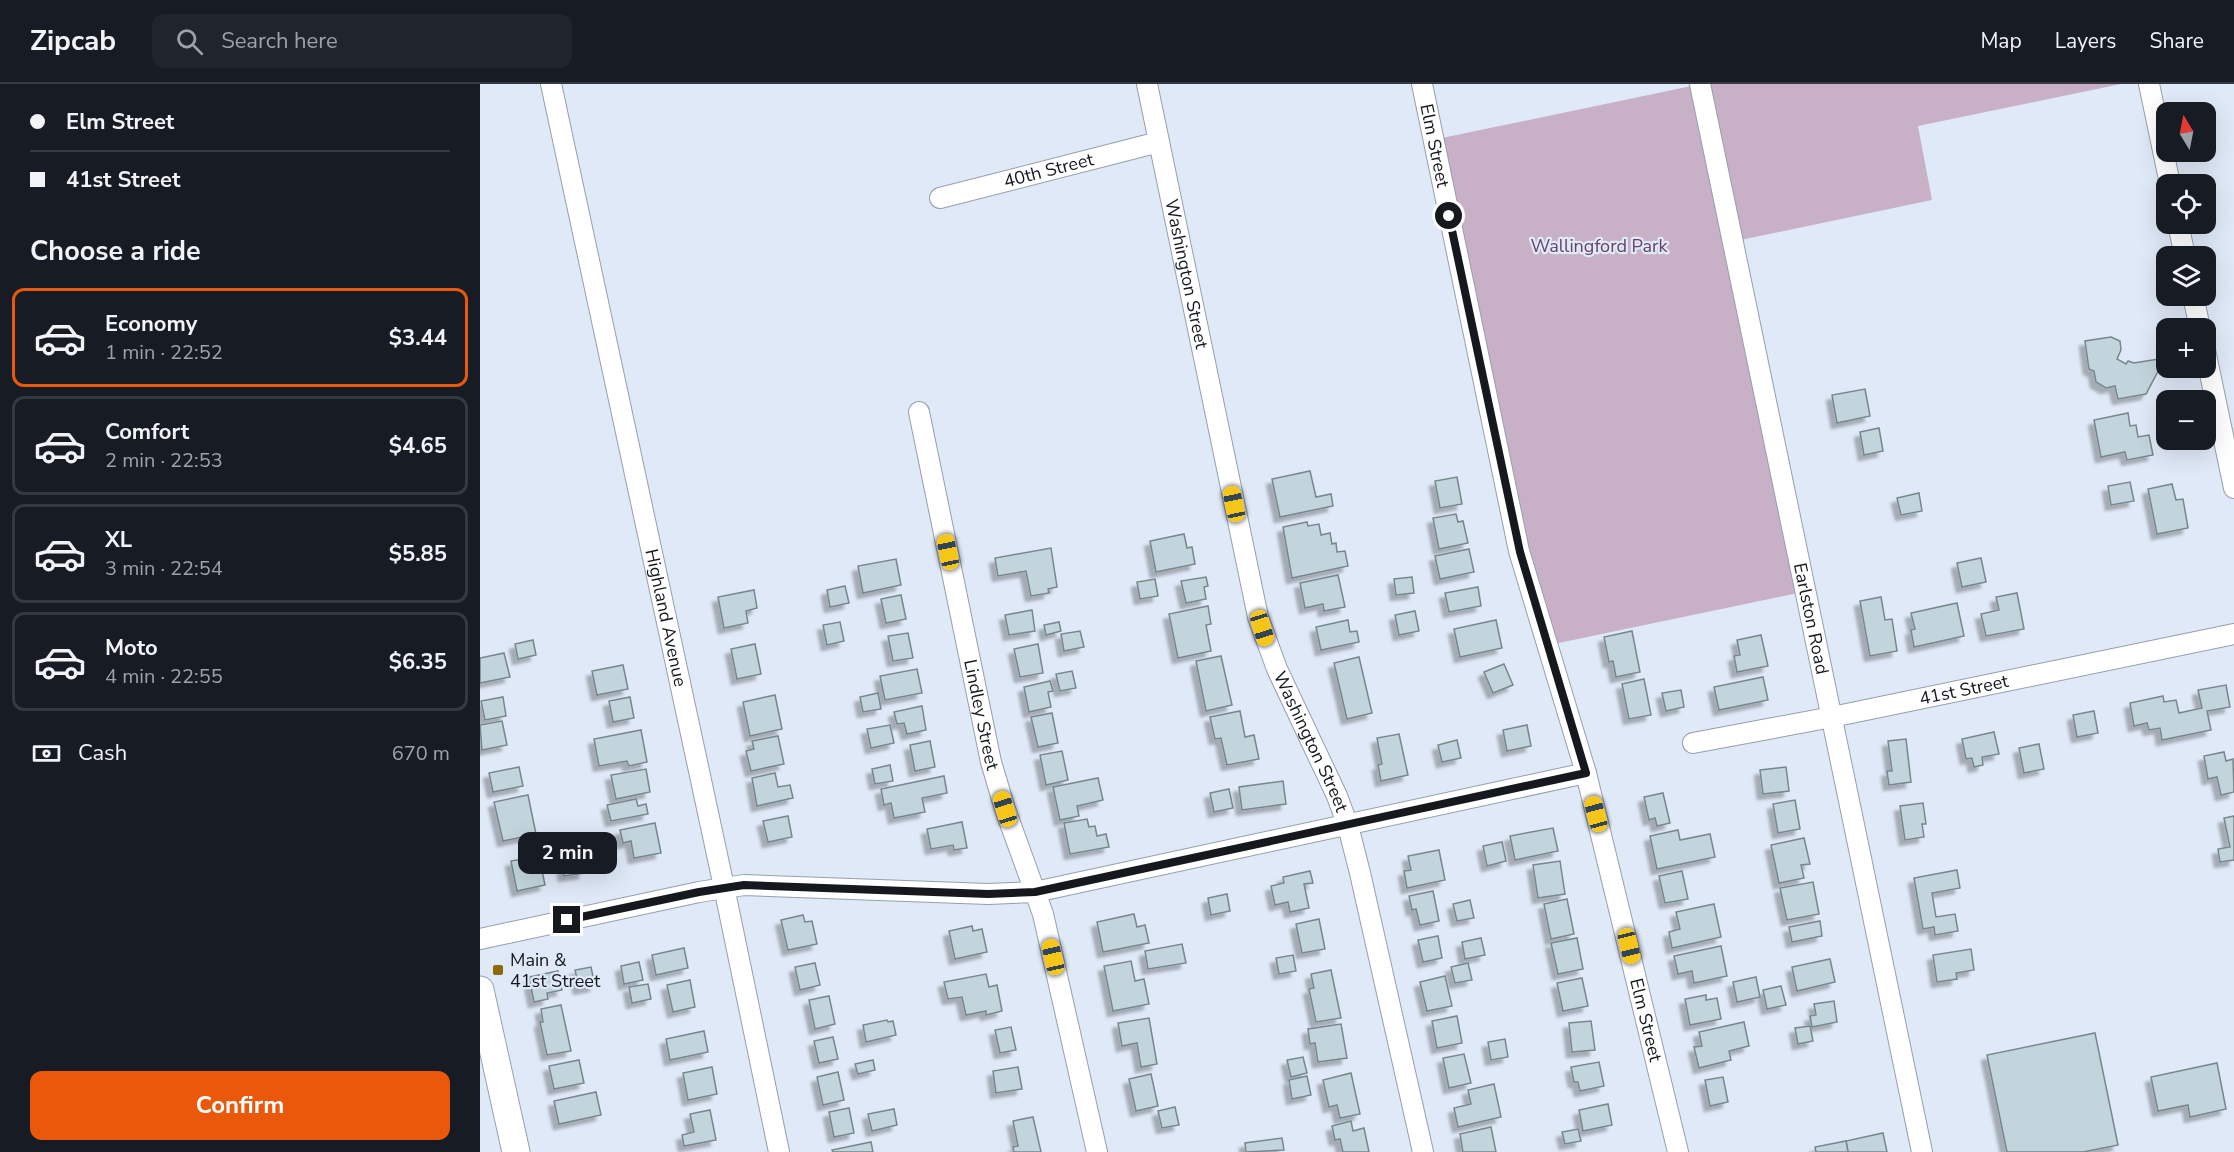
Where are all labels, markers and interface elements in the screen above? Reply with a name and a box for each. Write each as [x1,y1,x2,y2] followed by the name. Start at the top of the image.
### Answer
[152,14,572,68] search box
[30,22,116,60] text: Zipcab
[173,25,206,58] icon: search
[221,26,338,56] text: Search here
[1980,27,2022,55] text: Map
[2055,27,2116,55] text: Layers
[2149,27,2204,55] text: Share
[1414,102,1455,190] street label: Elm Street
[2156,102,2216,162] north arrow
[2156,102,2216,450] map controls
[66,107,174,137] text: Elm Street
[1001,147,1097,193] street label: 40th Street
[66,165,180,195] text: 41st Street
[2156,174,2216,234] button: locate
[1159,197,1214,352] street label: Washington Street
[1435,202,1462,229] route start
[30,233,201,270] text: Choose a ride
[1530,234,1669,258] park label: Wallingford Park
[2156,246,2216,306] button: layers
[105,309,197,339] text: Economy
[33,311,87,365] icon: car
[2156,318,2216,378] button: +
[389,323,447,353] text: $3.44
[105,339,223,366] text: 1 min · 22:52
[2156,390,2216,450] button: −
[105,417,189,447] text: Comfort
[33,419,87,473] icon: car
[389,431,447,461] text: $4.65
[105,447,223,474] text: 2 min · 22:53
[1221,485,1247,523] car
[105,525,132,555] text: XL
[33,527,87,581] icon: car
[935,533,961,571] car
[389,539,447,569] text: $5.85
[639,547,692,689] street label: Highland Avenue
[105,555,223,582] text: 3 min · 22:54
[1788,561,1834,676] street label: Earlston Road
[1248,608,1276,648] car
[105,633,158,663] text: Moto
[33,635,87,689] icon: car
[389,647,447,677] text: $6.35
[958,657,1005,774] street label: Lindley Street
[105,663,223,690] text: 4 min · 22:55
[1268,667,1354,816] street label: Washington Street
[1917,669,2011,711] street label: 41st Street
[30,737,63,770] icon: cash
[78,738,127,768] text: Cash
[392,740,450,767] text: 670 m
[991,789,1019,829] car
[1583,794,1609,834] car
[518,833,616,875] callout: 2 min
[542,839,593,866] text: 2 min
[553,906,580,933] route end
[1616,926,1642,966] car
[1040,937,1066,977] car
[510,948,601,993] place label: Main & 41st Street
[491,963,505,977] marker: Main & 41st Street
[1624,976,1668,1065] street label: Elm Street
[30,1071,450,1140] button: Confirm

